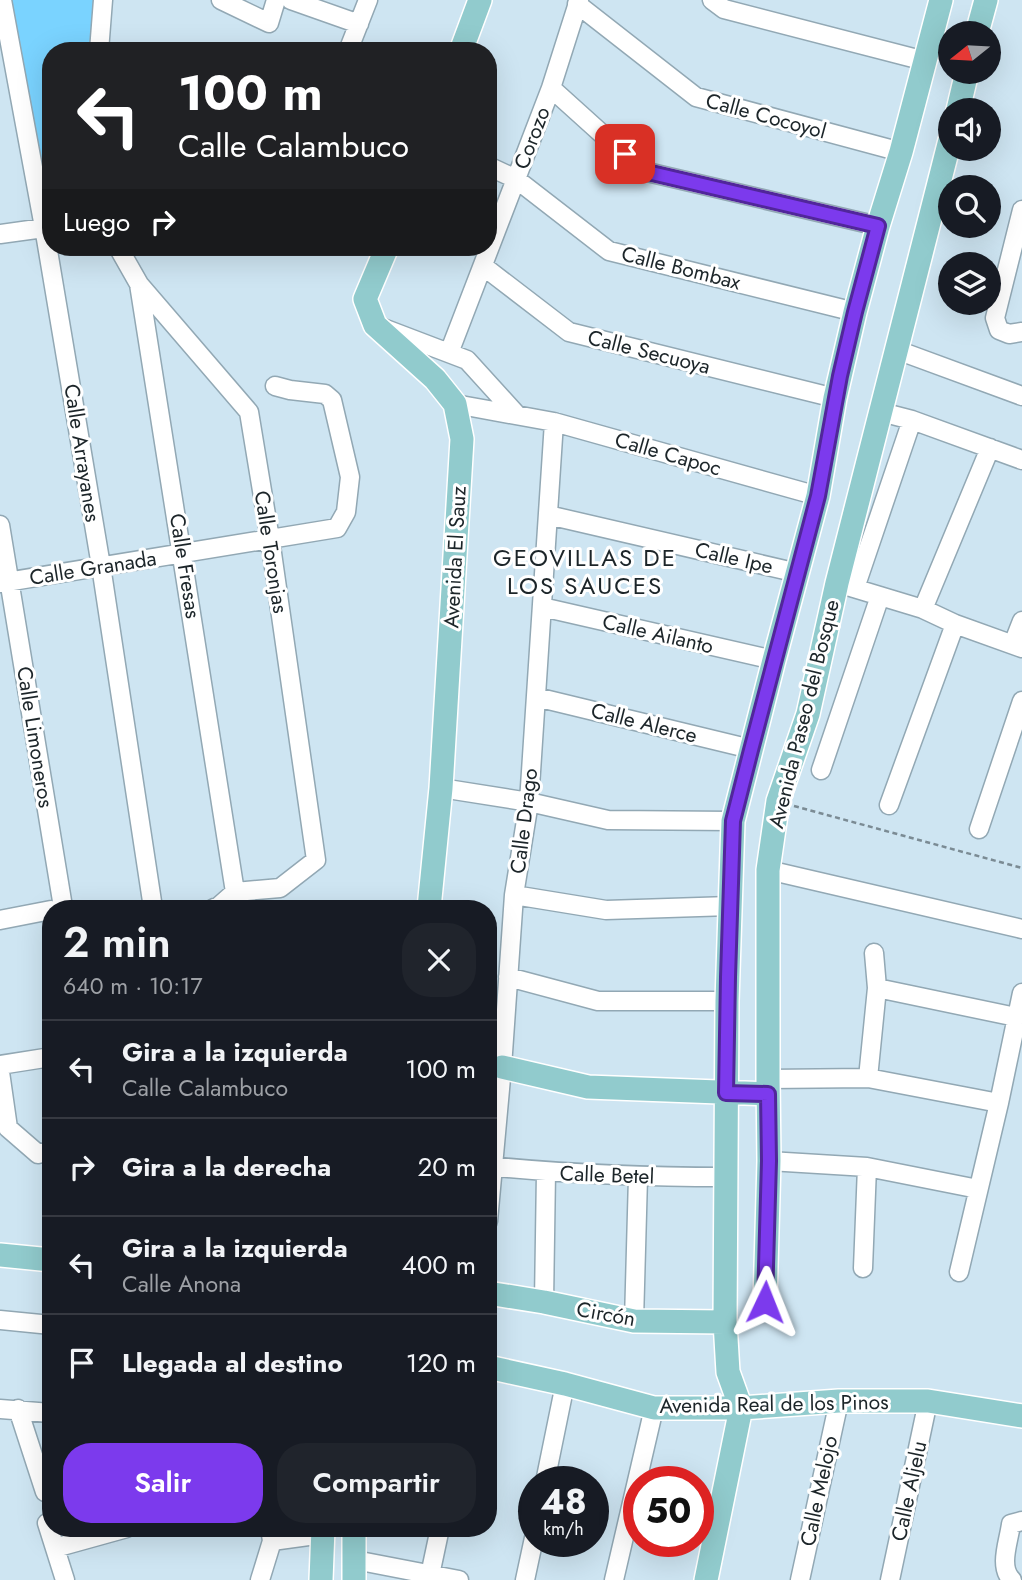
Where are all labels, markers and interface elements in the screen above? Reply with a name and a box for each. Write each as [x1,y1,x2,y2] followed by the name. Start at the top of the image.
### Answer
[938,21,1001,84] north arrow
[938,21,1001,315] map controls
[178,58,323,128] text: 100 m
[63,70,154,161] icon: left
[702,86,830,146] street label: Calle Cocoyol
[938,98,1001,161] button: sound
[506,102,558,174] street label: Corozo
[178,123,409,169] text: Calle Calambuco
[595,124,655,184] pin
[606,135,644,173] icon: arrive
[938,175,1001,238] button: search
[63,203,130,241] text: Luego
[144,203,182,241] icon: right
[618,239,744,297] street label: Calle Bombax
[938,252,1001,315] button: layers
[585,322,713,382] street label: Calle Secuoya
[56,382,108,524] street label: Calle Arrayanes
[611,425,725,483] street label: Calle Capoc
[436,485,474,629] street label: Avenida El Sauz
[247,489,295,615] street label: Calle Toronjas
[162,511,208,621] street label: Calle Fresas
[692,534,776,582] street label: Calle Ipe
[493,540,677,603] district label: GEOVILLAS DE LOS SAUCES
[27,543,159,593] street label: Calle Granada
[761,596,847,832] street label: Avenida Paseo del Bosque
[600,607,716,661] street label: Calle Ailanto
[9,664,61,810] street label: Calle Limoneros
[588,695,700,751] street label: Calle Alerce
[503,766,545,876] street label: Calle Drago
[63,912,171,973] text: 2 min
[402,923,476,997] button: close
[63,969,202,1003] text: 640 m · 10:17
[122,1033,348,1071] text: Gira a la izquierda
[63,1050,101,1088] icon: left
[405,1050,476,1088] text: 100 m
[122,1071,288,1105] text: Calle Calambuco
[63,1148,101,1186] icon: right
[122,1148,331,1186] text: Gira a la derecha
[418,1148,476,1186] text: 20 m
[559,1158,655,1192] street label: Calle Betel
[122,1229,348,1267] text: Gira a la izquierda
[63,1246,101,1284] icon: left
[402,1246,476,1284] text: 400 m
[728,1265,802,1339] position arrow
[122,1267,241,1301] text: Calle Anona
[574,1294,638,1334] street label: Circón
[63,1344,101,1382] icon: arrive
[122,1344,343,1382] text: Llegada al destino
[406,1344,476,1382] text: 120 m
[659,1387,889,1421] street label: Avenida Real de los Pinos
[793,1433,845,1549] street label: Calle Melojo
[884,1438,934,1544] street label: Calle Aljelu
[63,1443,263,1523] button: Salir
[277,1443,476,1523] button: Compartir
[623,1466,714,1557] speed limit sign: 50
[540,1477,587,1527] text: 48
[543,1516,584,1542] text: km/h

